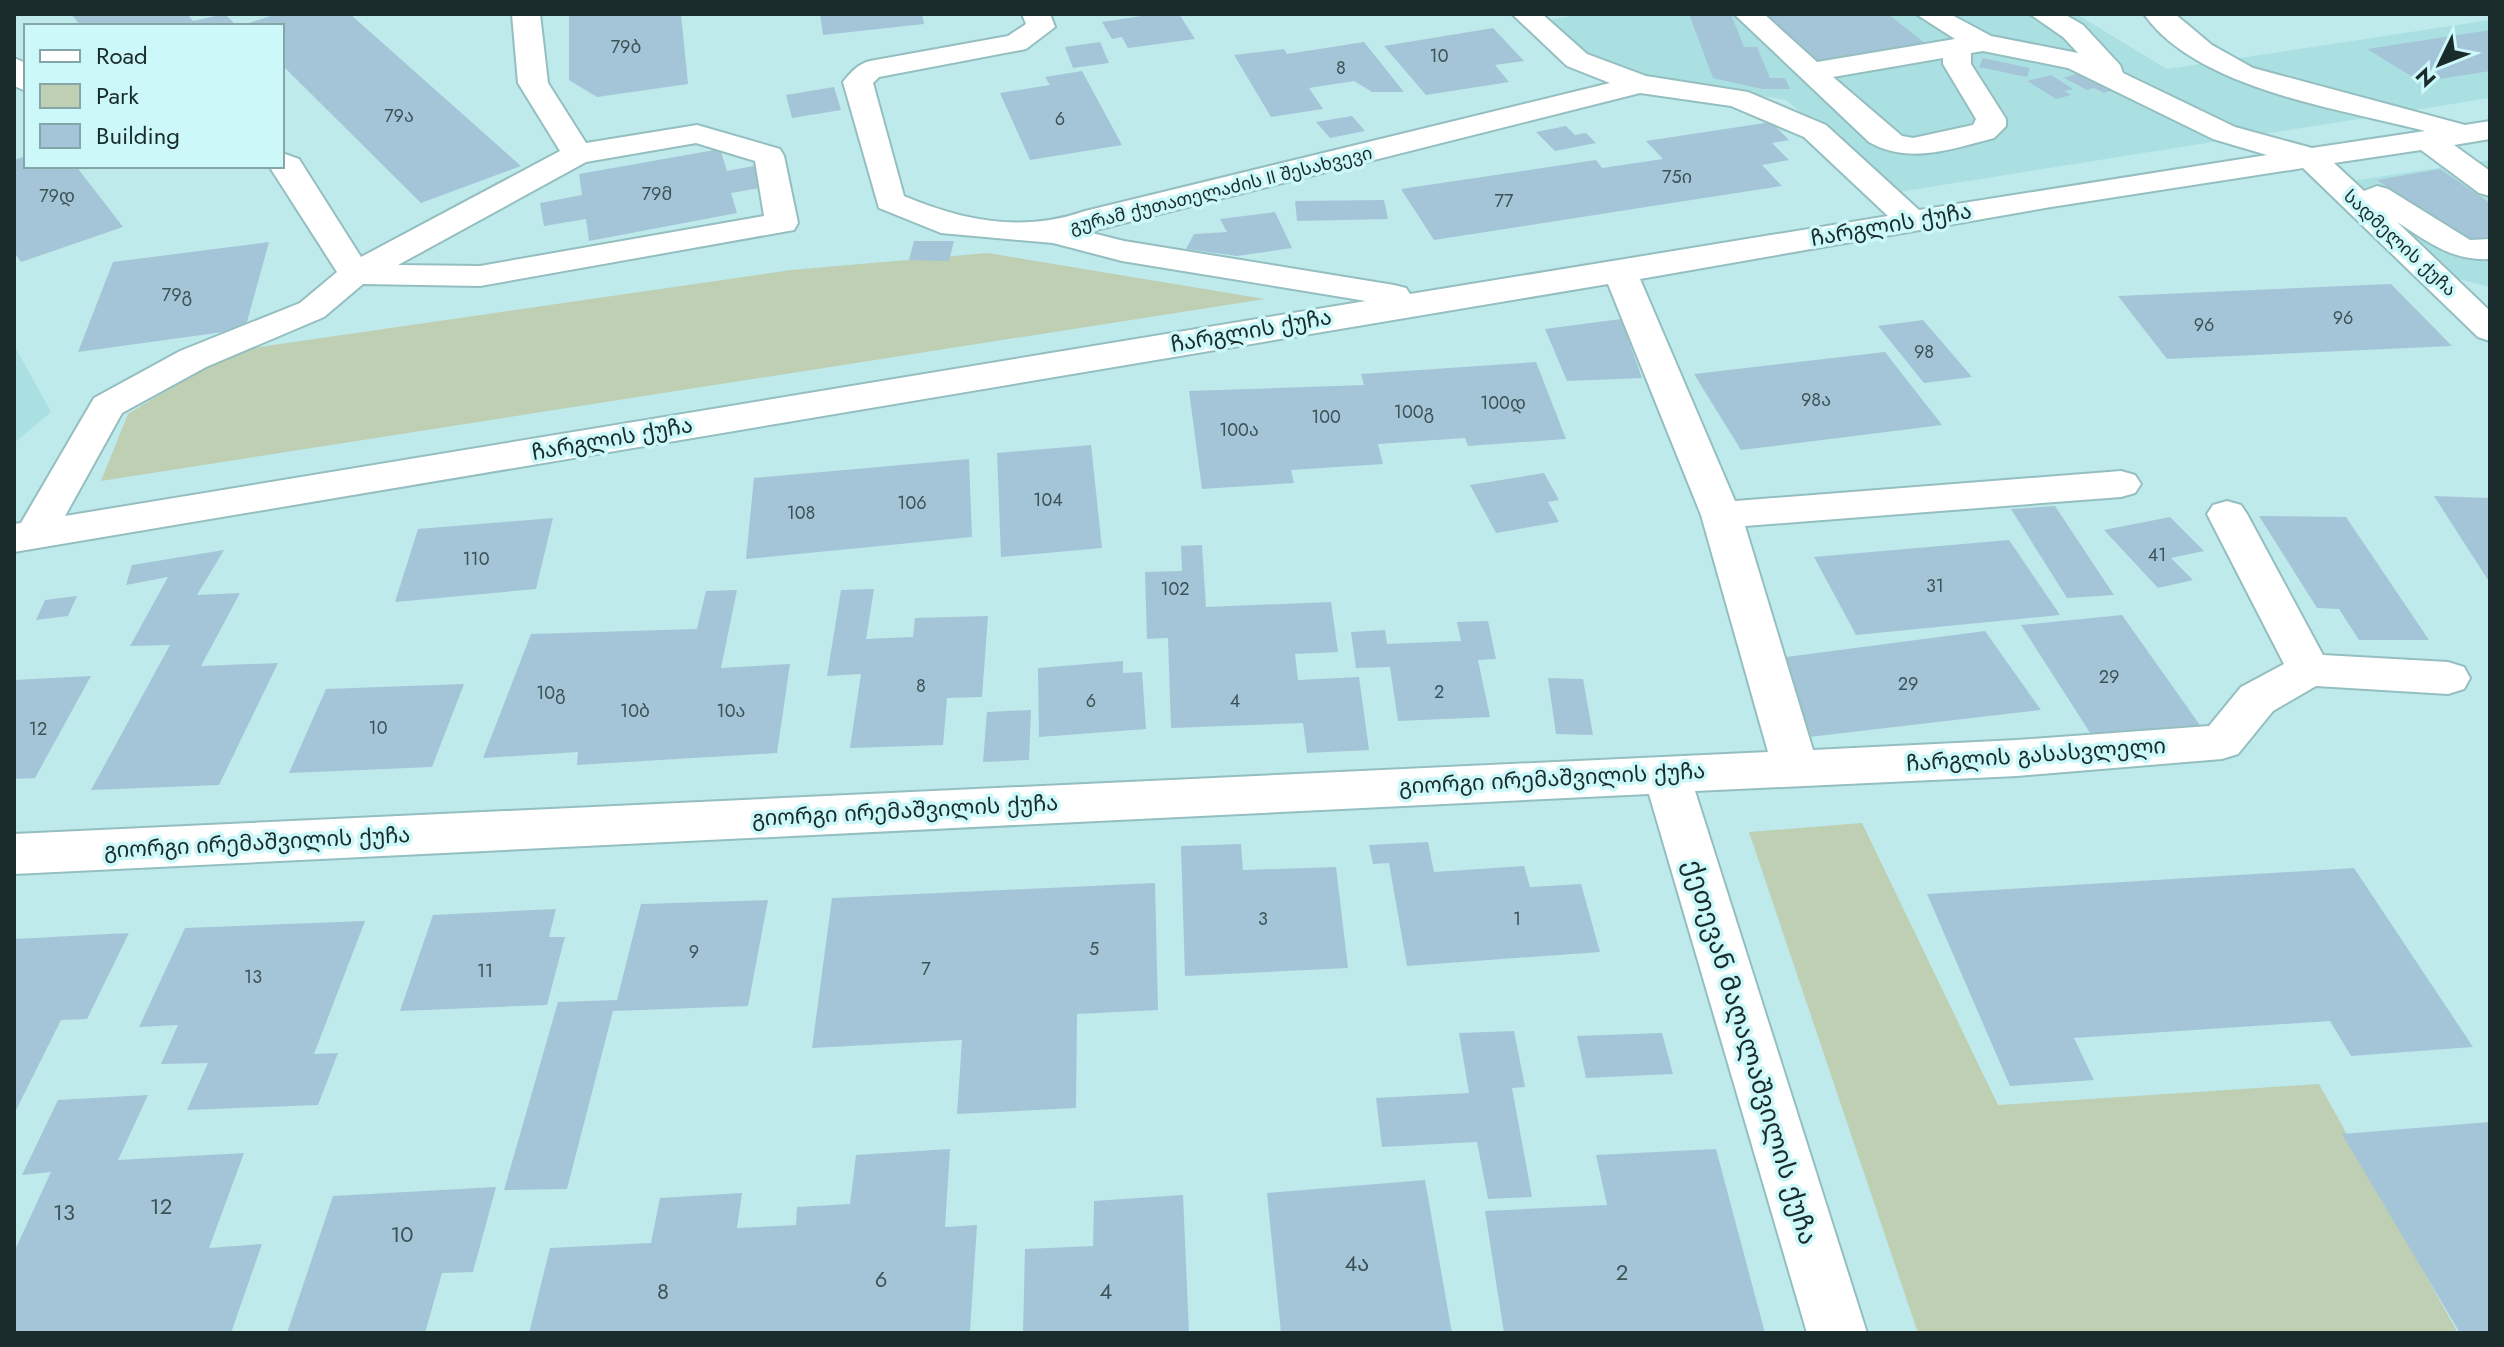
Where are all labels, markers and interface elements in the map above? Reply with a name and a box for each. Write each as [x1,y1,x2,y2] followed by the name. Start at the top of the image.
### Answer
[24,24,284,168] legend
[2400,24,2480,104] north arrow
[611,34,641,60] house number: 79ბ
[96,38,148,73] text: Road
[1430,43,1449,69] house number: 10
[1336,55,1346,81] house number: 8
[2408,60,2443,95] text: N
[96,78,139,113] text: Park
[384,103,414,129] house number: 79ა
[1055,106,1065,132] house number: 6
[96,118,180,153] text: Building
[1067,140,1375,240] street label: გურამ ქუთათელაძის II შესახვევი
[1662,164,1692,190] house number: 75ი
[642,181,672,207] house number: 79მ
[39,183,75,209] house number: 79დ
[2338,184,2462,302] street label: სადმელის ქუჩა
[1495,188,1514,214] house number: 77
[1808,194,1974,254] street label: ჩარგლის ქუჩა
[162,282,192,308] house number: 79გ
[1168,300,1334,360] street label: ჩარგლის ქუჩა
[2333,305,2353,331] house number: 96
[2194,312,2214,338] house number: 96
[1914,339,1934,365] house number: 98
[1801,387,1831,413] house number: 98ა
[1480,390,1526,416] house number: 100დ
[1394,399,1434,425] house number: 100გ
[1311,404,1341,430] house number: 100
[529,408,695,468] street label: ჩარგლის ქუჩა
[1219,417,1259,443] house number: 100ა
[1033,487,1063,513] house number: 104
[897,490,927,516] house number: 106
[787,500,815,526] house number: 108
[2148,542,2166,568] house number: 41
[463,546,490,572] house number: 110
[1926,573,1944,599] house number: 31
[1160,576,1190,602] house number: 102
[2099,664,2119,690] house number: 29
[1898,671,1918,697] house number: 29
[916,673,926,699] house number: 8
[1434,679,1444,705] house number: 2
[536,680,566,706] house number: 10გ
[1086,688,1096,714] house number: 6
[1230,688,1240,714] house number: 4
[620,698,650,724] house number: 10ბ
[717,698,745,724] house number: 10ა
[369,715,388,741] house number: 10
[29,716,47,742] house number: 12
[1905,729,2167,779] street label: ჩარგლის გასასვლელი
[1398,754,1706,802] street label: გიორგი ირემაშვილის ქუჩა
[751,786,1059,834] street label: გიორგი ირემაშვილის ქუჩა
[103,818,411,866] street label: გიორგი ირემაშვილის ქუჩა
[1674,855,1828,1249] street label: ქეთევან მაღალაშვილის ქუჩა
[1258,906,1268,932] house number: 3
[1513,906,1521,932] house number: 1
[1089,936,1099,962] house number: 5
[689,939,699,965] house number: 9
[921,956,931,982] house number: 7
[477,958,493,984] house number: 11
[244,964,262,990] house number: 13
[150,1190,172,1222] house number: 12
[53,1196,75,1228] house number: 13
[390,1218,414,1250] house number: 10
[1345,1247,1369,1279] house number: 4ა
[1616,1256,1628,1288] house number: 2
[875,1263,887,1295] house number: 6
[657,1275,669,1307] house number: 8
[1100,1275,1113,1307] house number: 4

